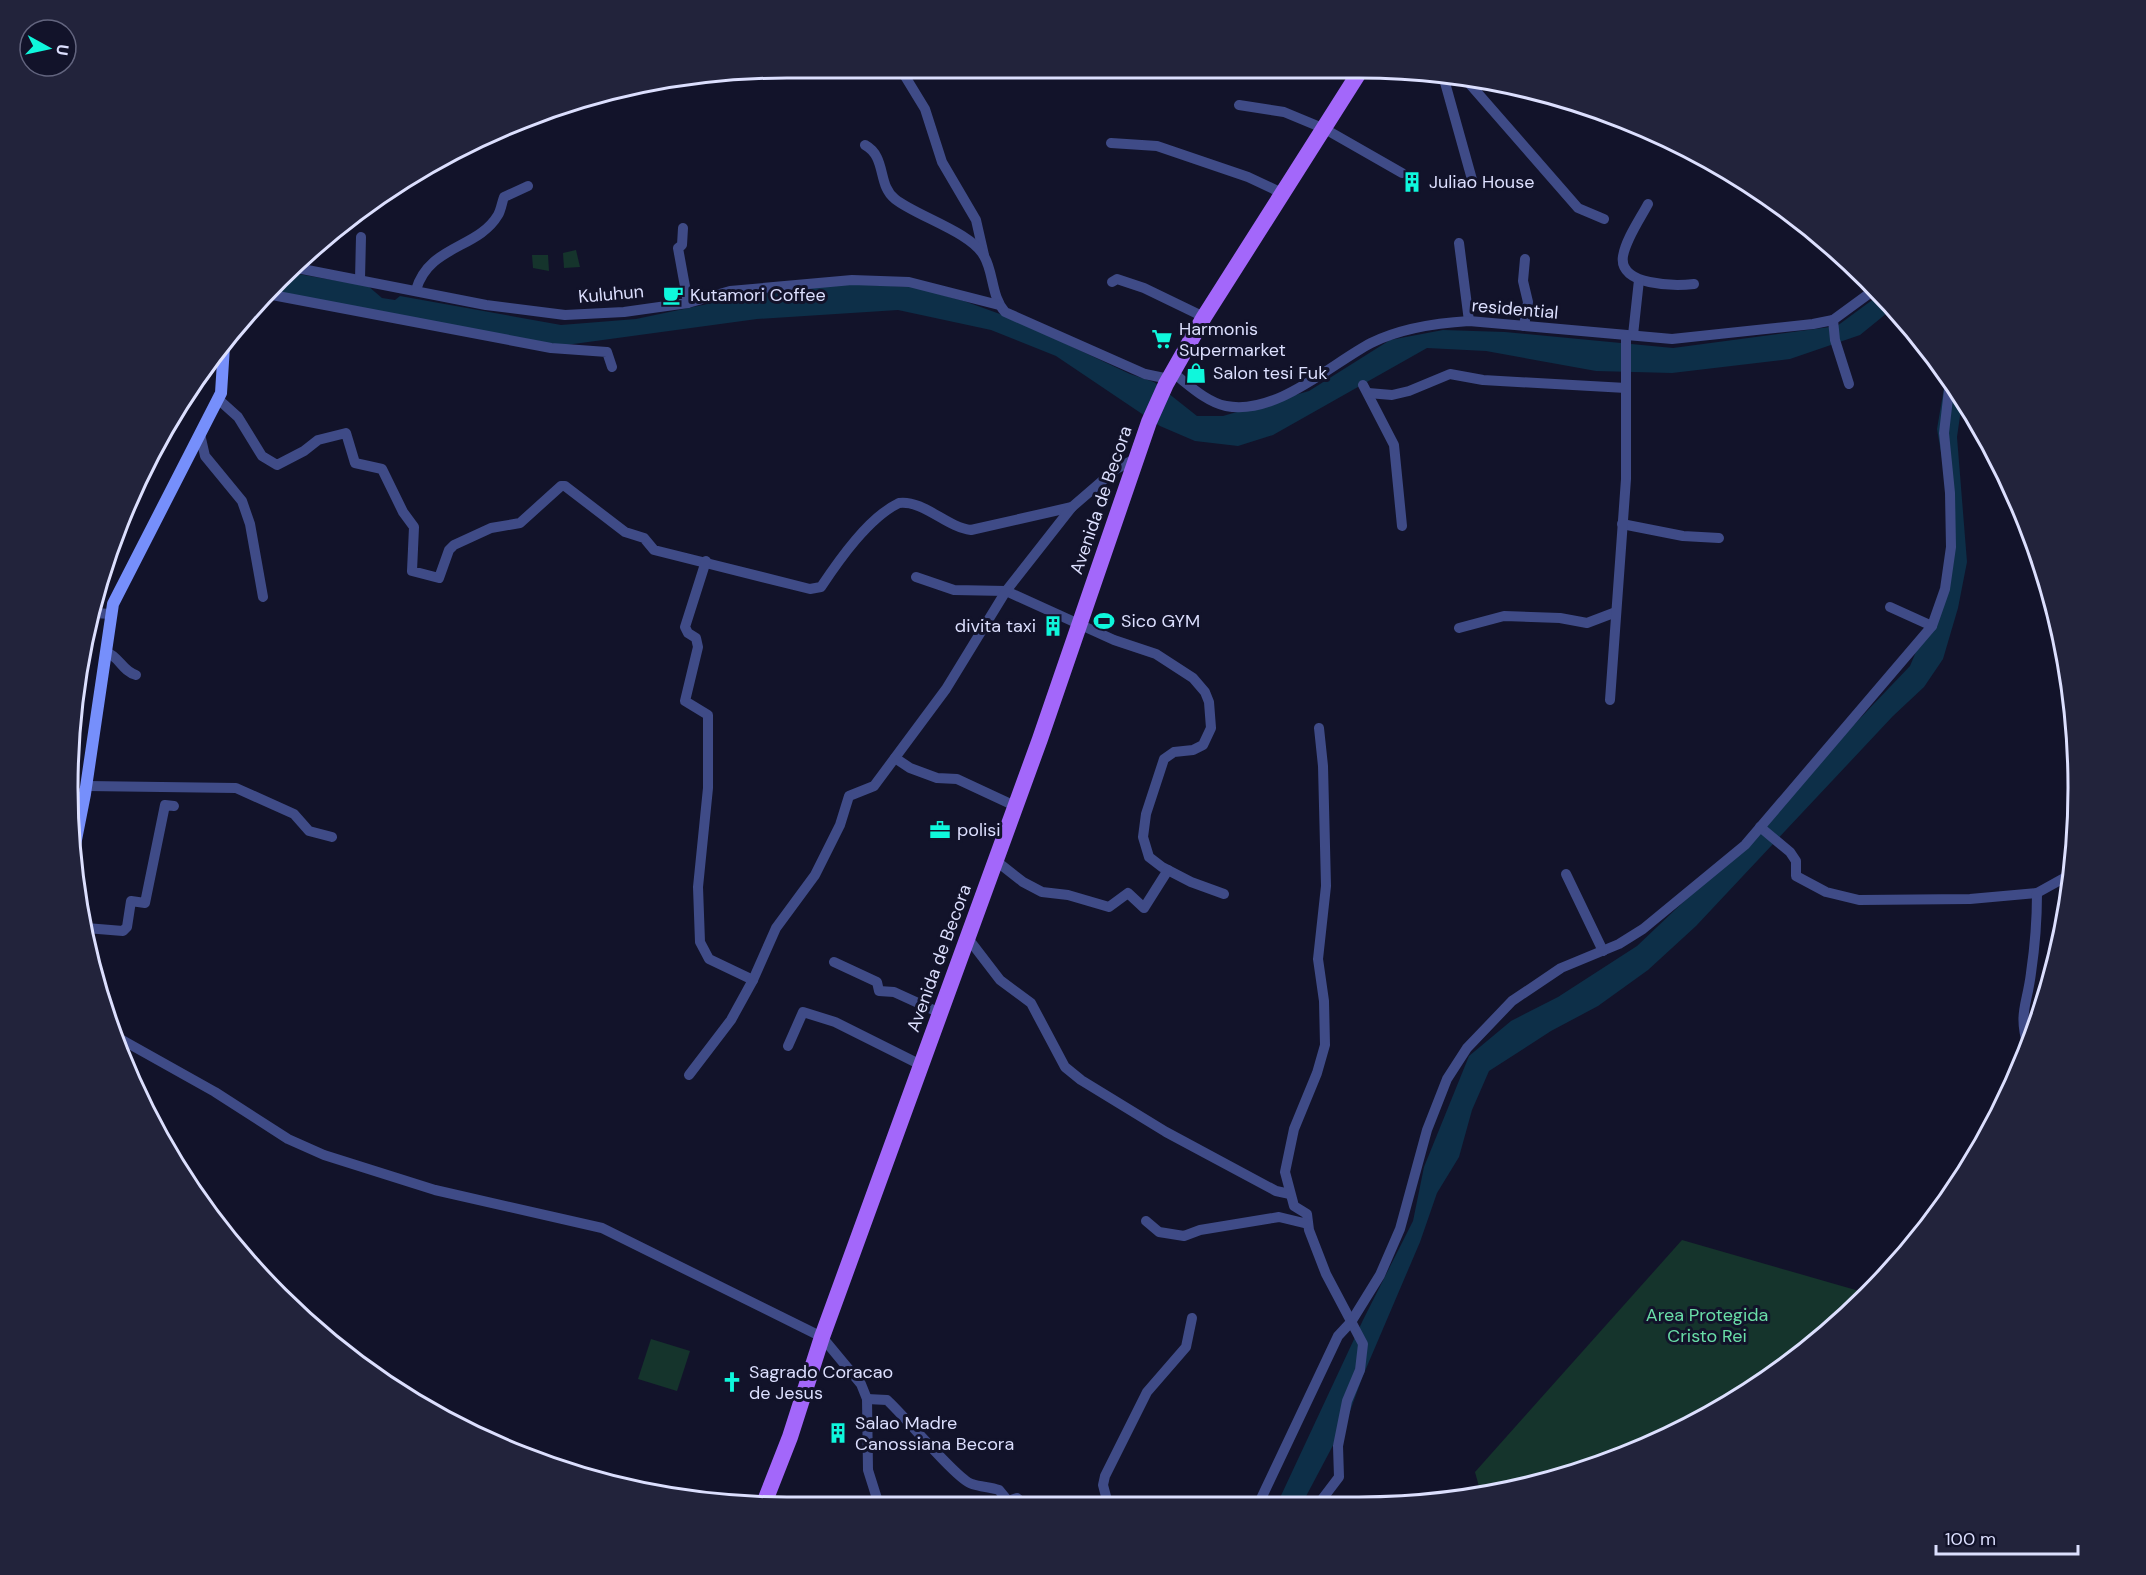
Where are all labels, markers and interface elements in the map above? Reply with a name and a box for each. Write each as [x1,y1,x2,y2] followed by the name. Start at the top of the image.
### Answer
[18,18,78,78] north arrow
[51,43,74,57] text: U
[1400,170,1424,194] building icon: Juliao House
[1429,170,1534,194] place label: Juliao House
[577,279,645,309] street label: Kuluhun
[661,283,685,307] cafe icon: Kutamori Coffee
[690,283,826,307] place label: Kutamori Coffee
[1471,293,1559,325] street label: residential
[1179,317,1286,362] place label: Harmonis Supermarket
[1150,327,1174,351] supermarket icon: Harmonis Supermarket
[1184,361,1208,385] shop icon: Salon tesi Fuk
[1213,361,1327,385] place label: Salon tesi Fuk
[1064,423,1138,577] street label: Avenida de Becora
[1092,609,1116,633] sports icon: Sico GYM
[1121,609,1200,633] place label: Sico GYM
[955,614,1036,638] place label: divita taxi
[1041,614,1065,638] building icon: divita taxi
[928,818,952,842] office icon: polisi
[957,818,1001,842] place label: polisi
[901,881,977,1035] street label: Avenida de Becora
[1646,1303,1768,1348] park label: Area Protegida Cristo Rei
[749,1360,893,1405] place label: Sagrado Coracao de Jesus
[720,1370,744,1394] church icon: Sagrado Coracao de Jesus
[855,1411,1014,1456] place label: Salao Madre Canossiana Becora
[826,1421,850,1445] building icon: Salao Madre Canossiana Becora
[1936,1518,2078,1556] scale bar
[1945,1527,1996,1551] text: 100 m

